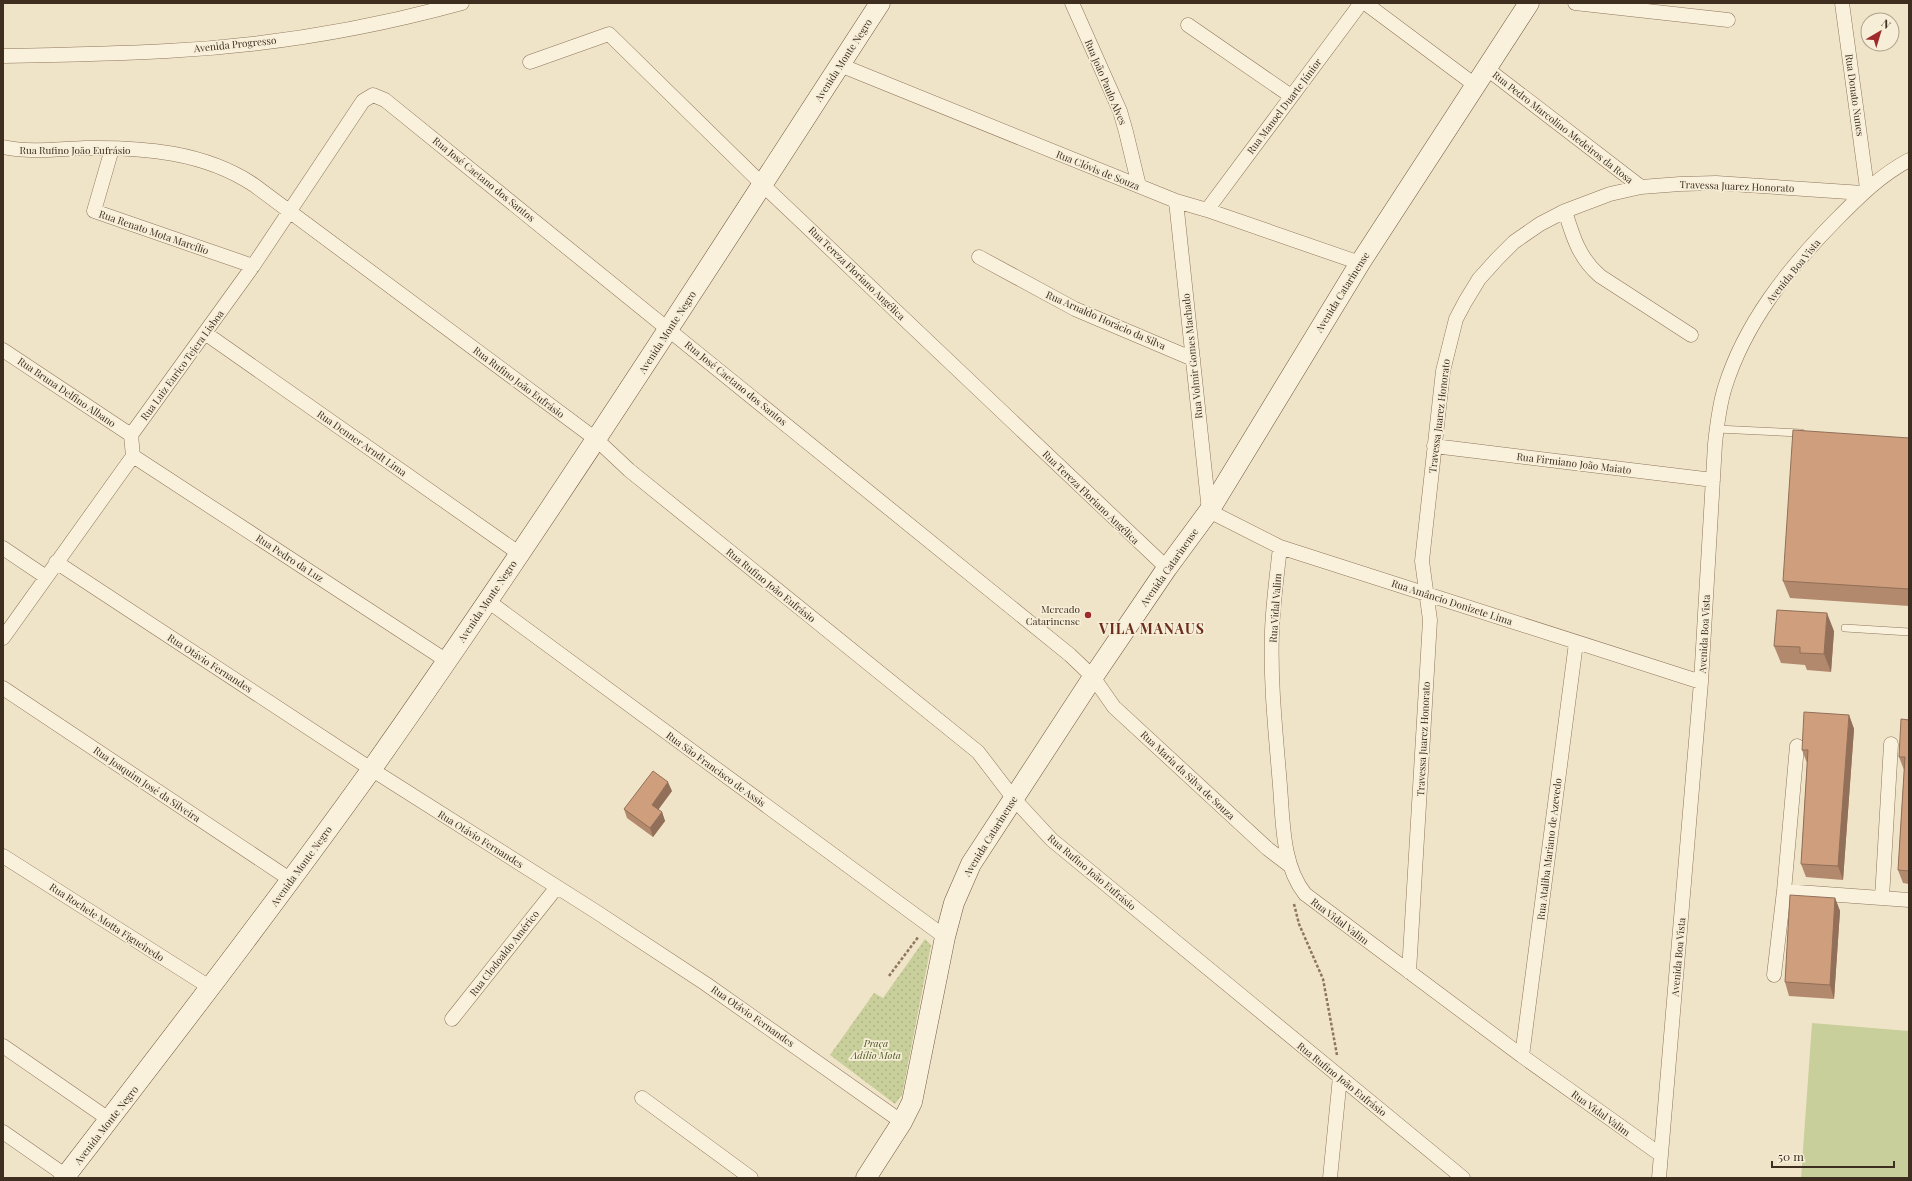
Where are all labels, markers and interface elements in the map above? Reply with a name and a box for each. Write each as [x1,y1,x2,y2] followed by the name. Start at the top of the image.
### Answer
[1860,12,1900,52] north arrow
[810,15,875,105] street label: Avenida Monte Negro
[1879,15,1894,32] text: N
[192,33,277,55] street label: Avenida Progresso
[1082,37,1130,127] street label: Rua João Paulo Alves
[1842,53,1868,137] street label: Rua Donato Nunes
[1243,55,1325,157] street label: Rua Manoel Duarte Júnior
[1490,68,1636,186] street label: Rua Pedro Marcolino Medeiros da Rosa
[430,133,538,225] street label: Rua José Caetano dos Santos
[19,143,131,157] street label: Rua Rufino João Eufrásio
[1054,147,1142,193] street label: Rua Clóvis de Souza
[1679,177,1795,195] street label: Travessa Juarez Honorato
[97,207,211,258] street label: Rua Renato Mota Marcílio
[806,223,908,323] street label: Rua Tereza Floriano Angélica
[1762,236,1823,307] street label: Avenida Boa Vista
[1311,249,1372,336] street label: Avenida Catarinense
[634,287,699,377] street label: Avenida Monte Negro
[1044,287,1168,353] street label: Rua Arnaldo Horácio da Silva
[1178,292,1206,419] street label: Rua Volmir Gomes Machado
[137,307,227,423] street label: Rua Luiz Eurico Tejera Lisboa
[682,337,790,429] street label: Rua José Caetano dos Santos
[470,343,568,421] street label: Rua Rufino João Eufrásio
[15,354,119,430] street label: Rua Bruna Delfino Albano
[1425,358,1453,474] street label: Travessa Juarez Honorato
[314,407,410,479] street label: Rua Denner Arndt Lima
[1040,447,1142,547] street label: Rua Tereza Floriano Angélica
[1516,449,1633,477] street label: Rua Firmiano João Maiato
[1136,525,1201,610] street label: Avenida Catarinense
[253,531,327,585] street label: Rua Pedro da Luz
[723,545,819,626] street label: Rua Rufino João Eufrásio
[454,557,520,646] street label: Avenida Monte Negro
[1266,573,1284,643] street label: Rua Vidal Valim
[1390,576,1514,628] street label: Rua Amâncio Donizete Lima
[1695,594,1713,675] street label: Avenida Boa Vista
[1026,602,1081,628] place label: Mercado Catarinense
[1083,610,1093,620] marker: Mercado Catarinense
[1098,619,1205,638] district label: VILA MANAUS
[165,630,255,696] street label: Rua Otávio Fernandes
[1413,681,1433,797] street label: Travessa Juarez Honorato
[1138,727,1238,823] street label: Rua Maria da Silva de Souza
[663,728,769,810] street label: Rua São Francisco de Assis
[91,743,203,825] street label: Rua Joaquim José da Silveira
[1533,777,1565,921] street label: Rua Ataliba Mariano de Azevedo
[959,793,1020,880] street label: Avenida Catarinense
[436,807,526,871] street label: Rua Otávio Fernandes
[266,823,335,910] street label: Avenida Monte Negro
[1045,831,1139,913] street label: Rua Rufino João Eufrásio
[47,880,167,965] street label: Rua Rochele Motta Figueiredo
[1308,895,1372,948] street label: Rua Vidal Valim
[466,907,542,999] street label: Rua Clodoaldo Américo
[1668,917,1688,998] street label: Avenida Boa Vista
[709,982,797,1050] street label: Rua Otávio Fernandes
[850,1036,901,1062] park label: Praça Adílio Mota
[1294,1039,1390,1120] street label: Rua Rufino João Eufrásio
[70,1082,141,1168] street label: Avenida Monte Negro
[1569,1087,1633,1139] street label: Rua Vidal Valim
[1772,1143,1894,1169] scale bar
[1778,1148,1804,1164] text: 50 m

